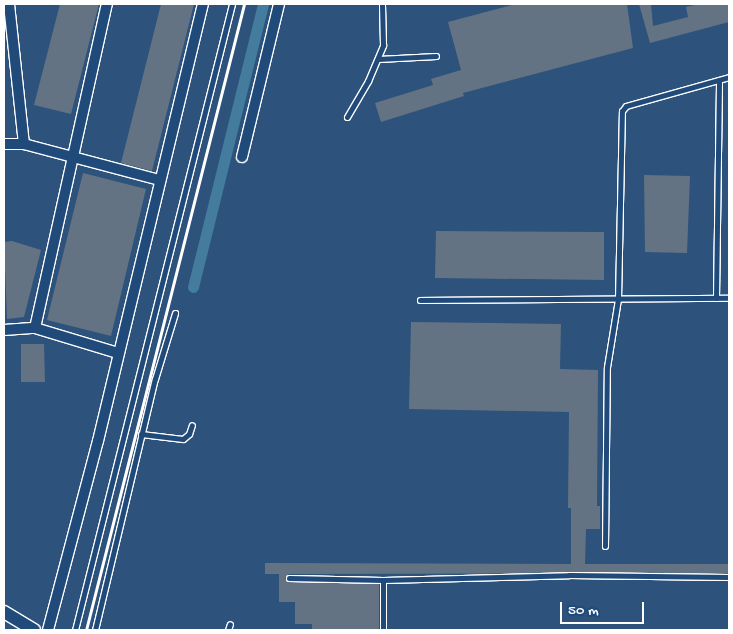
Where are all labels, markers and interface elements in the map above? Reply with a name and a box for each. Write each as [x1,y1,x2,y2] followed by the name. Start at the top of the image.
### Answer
[563,592,647,624] scale bar
[568,602,599,620] text: 50 m

